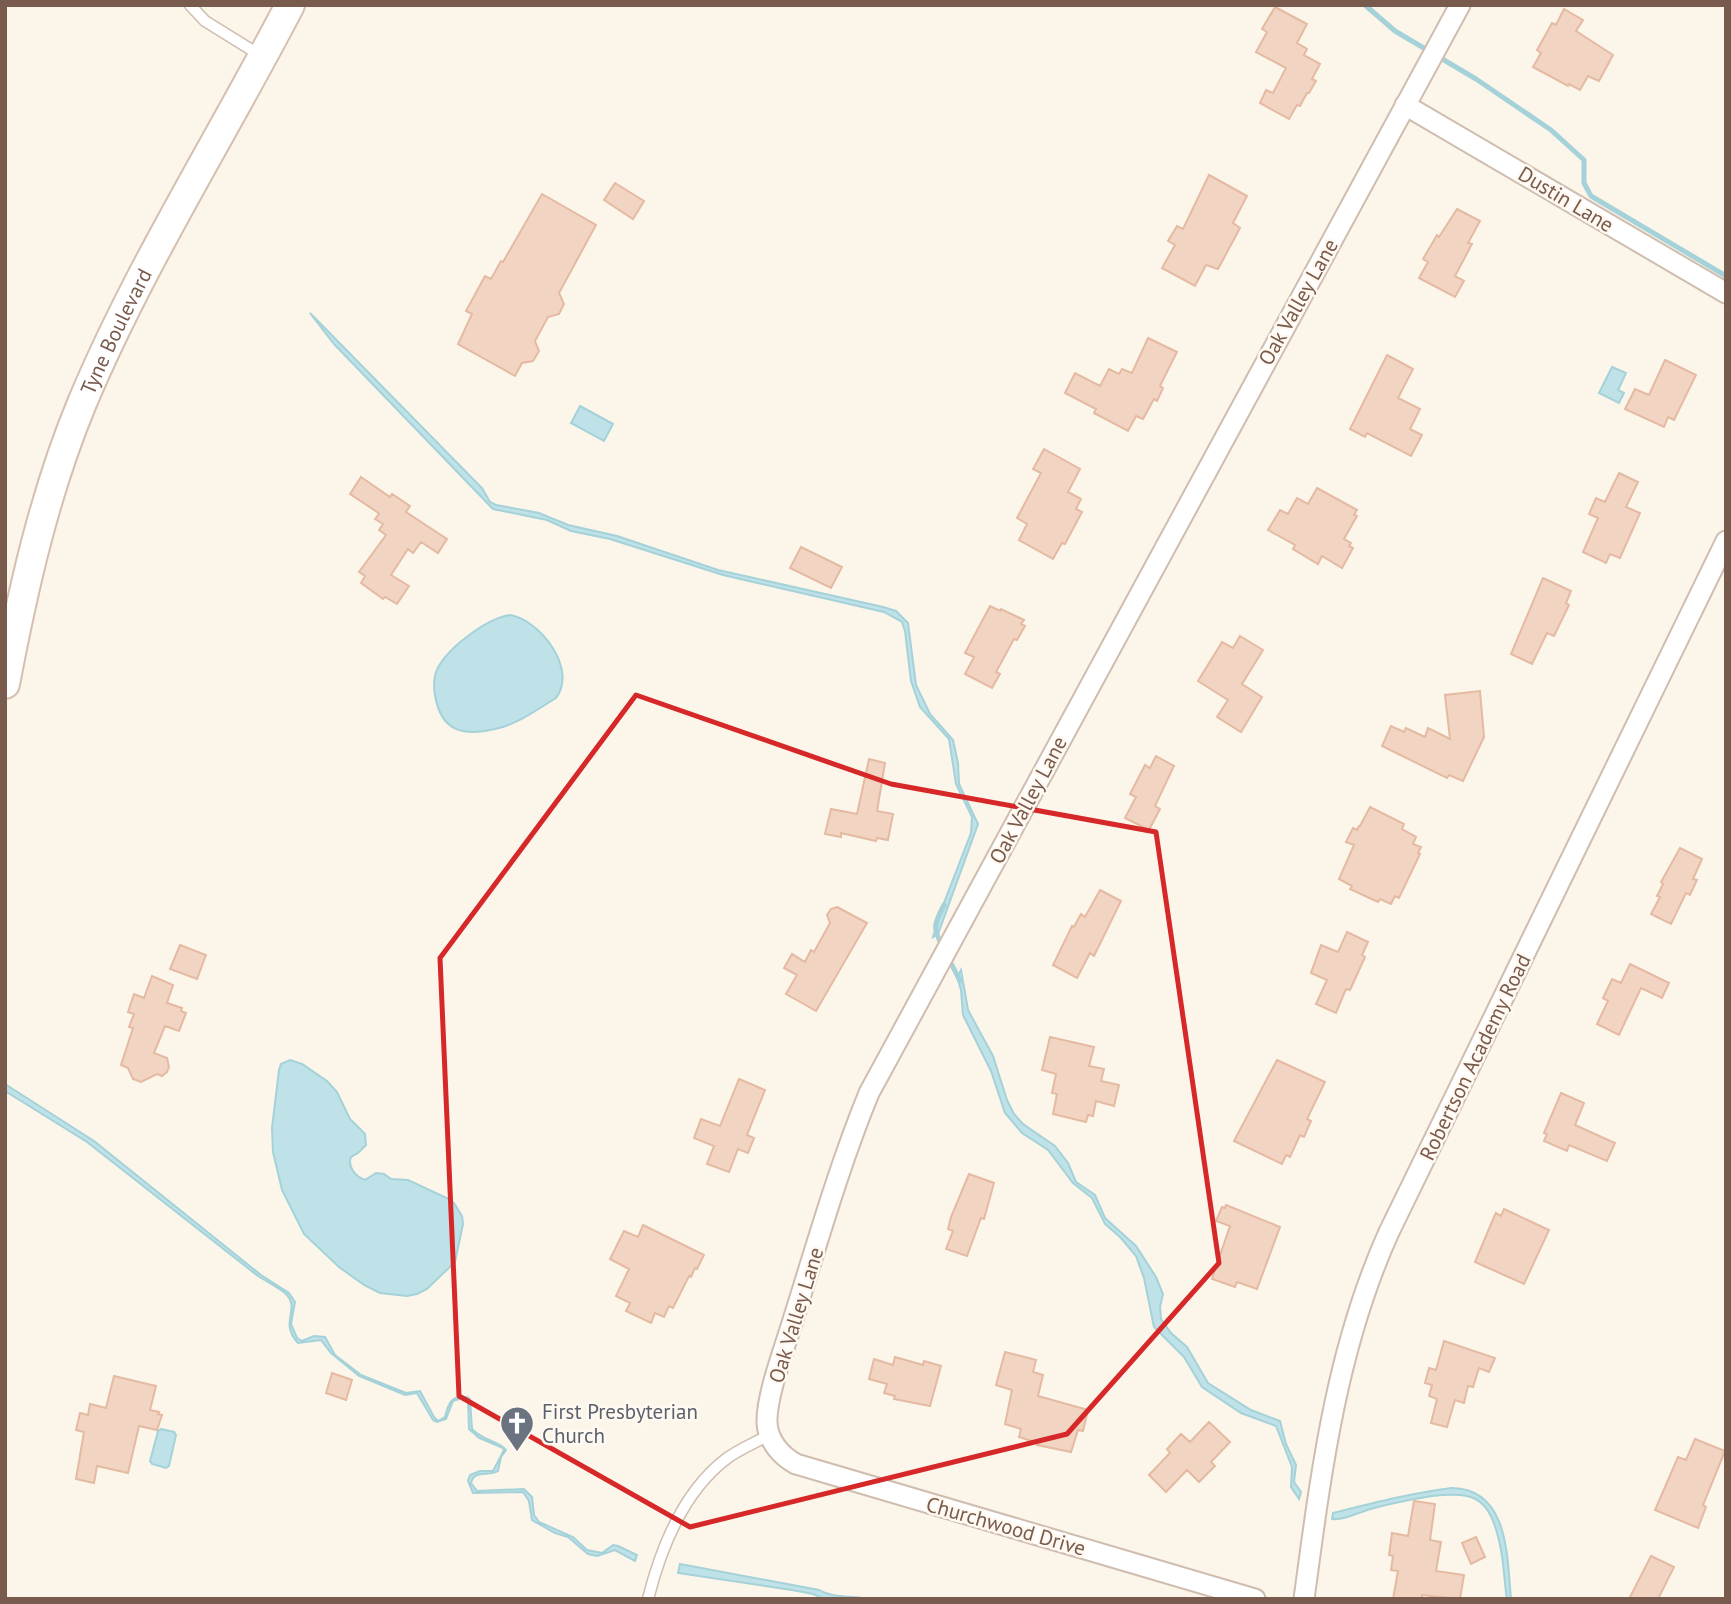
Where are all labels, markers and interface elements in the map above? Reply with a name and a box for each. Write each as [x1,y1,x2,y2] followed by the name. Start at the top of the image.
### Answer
[1513,160,1619,238] street label: Dustin Lane
[1252,234,1344,370] street label: Oak Valley Lane
[74,264,157,398] street label: Tyne Boulevard
[983,732,1073,868] street label: Oak Valley Lane
[1413,949,1537,1165] street label: Robertson Academy Road
[763,1244,829,1386] street label: Oak Valley Lane
[542,1398,698,1449] place label: First Presbyterian Church
[498,1404,536,1453] church icon: First Presbyterian Church
[923,1490,1089,1562] street label: Churchwood Drive

